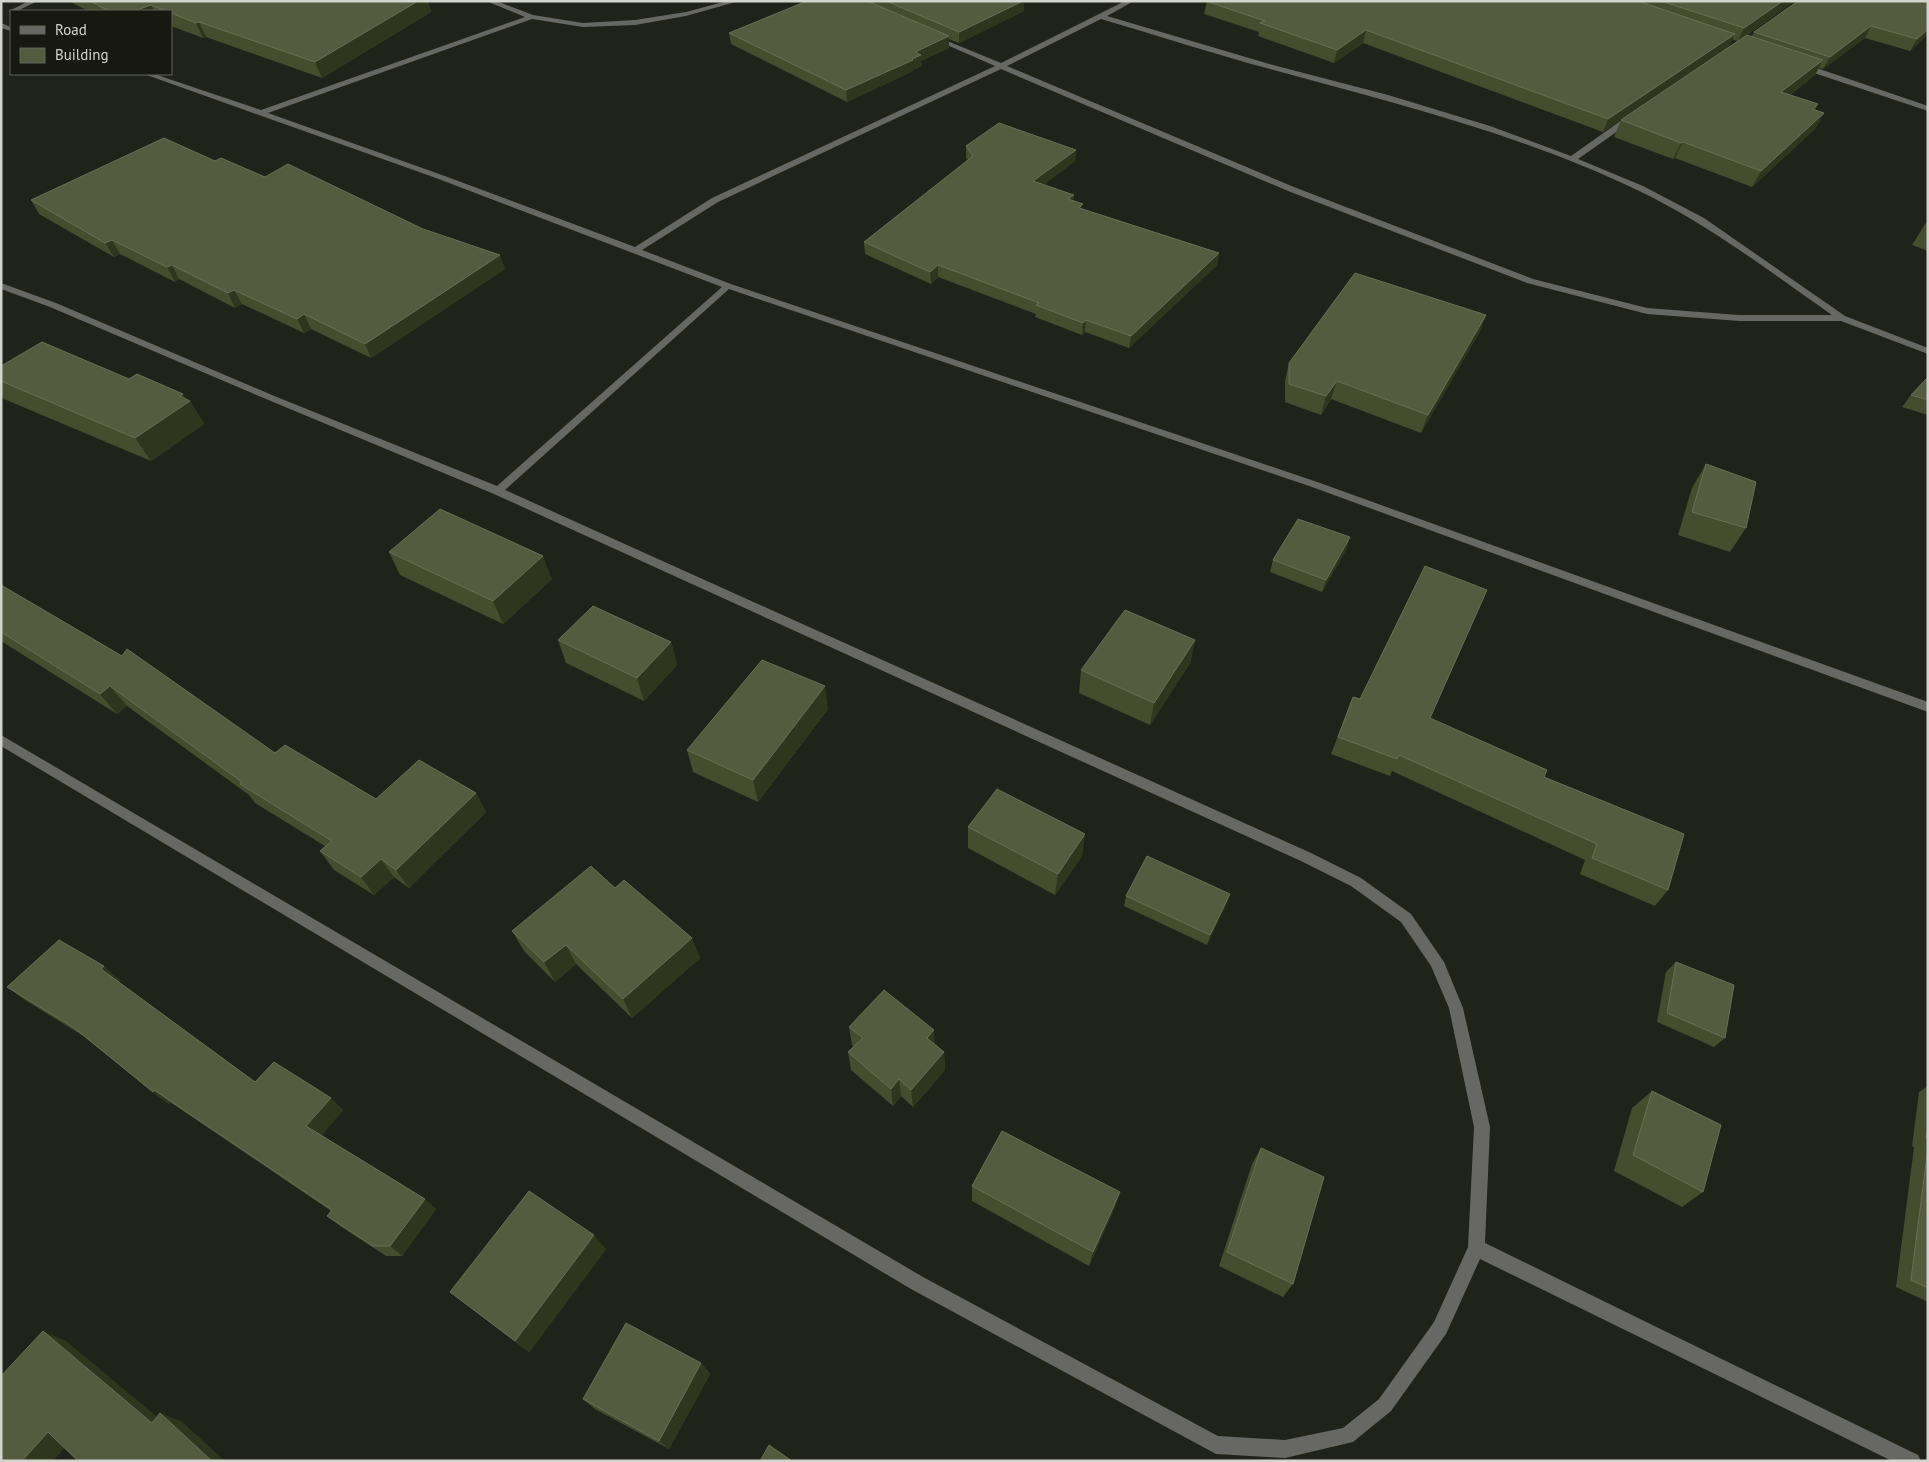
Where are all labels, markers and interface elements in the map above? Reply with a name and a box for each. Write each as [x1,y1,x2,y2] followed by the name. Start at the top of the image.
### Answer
[10,10,172,75] legend
[55,20,87,39] text: Road
[55,45,109,64] text: Building

